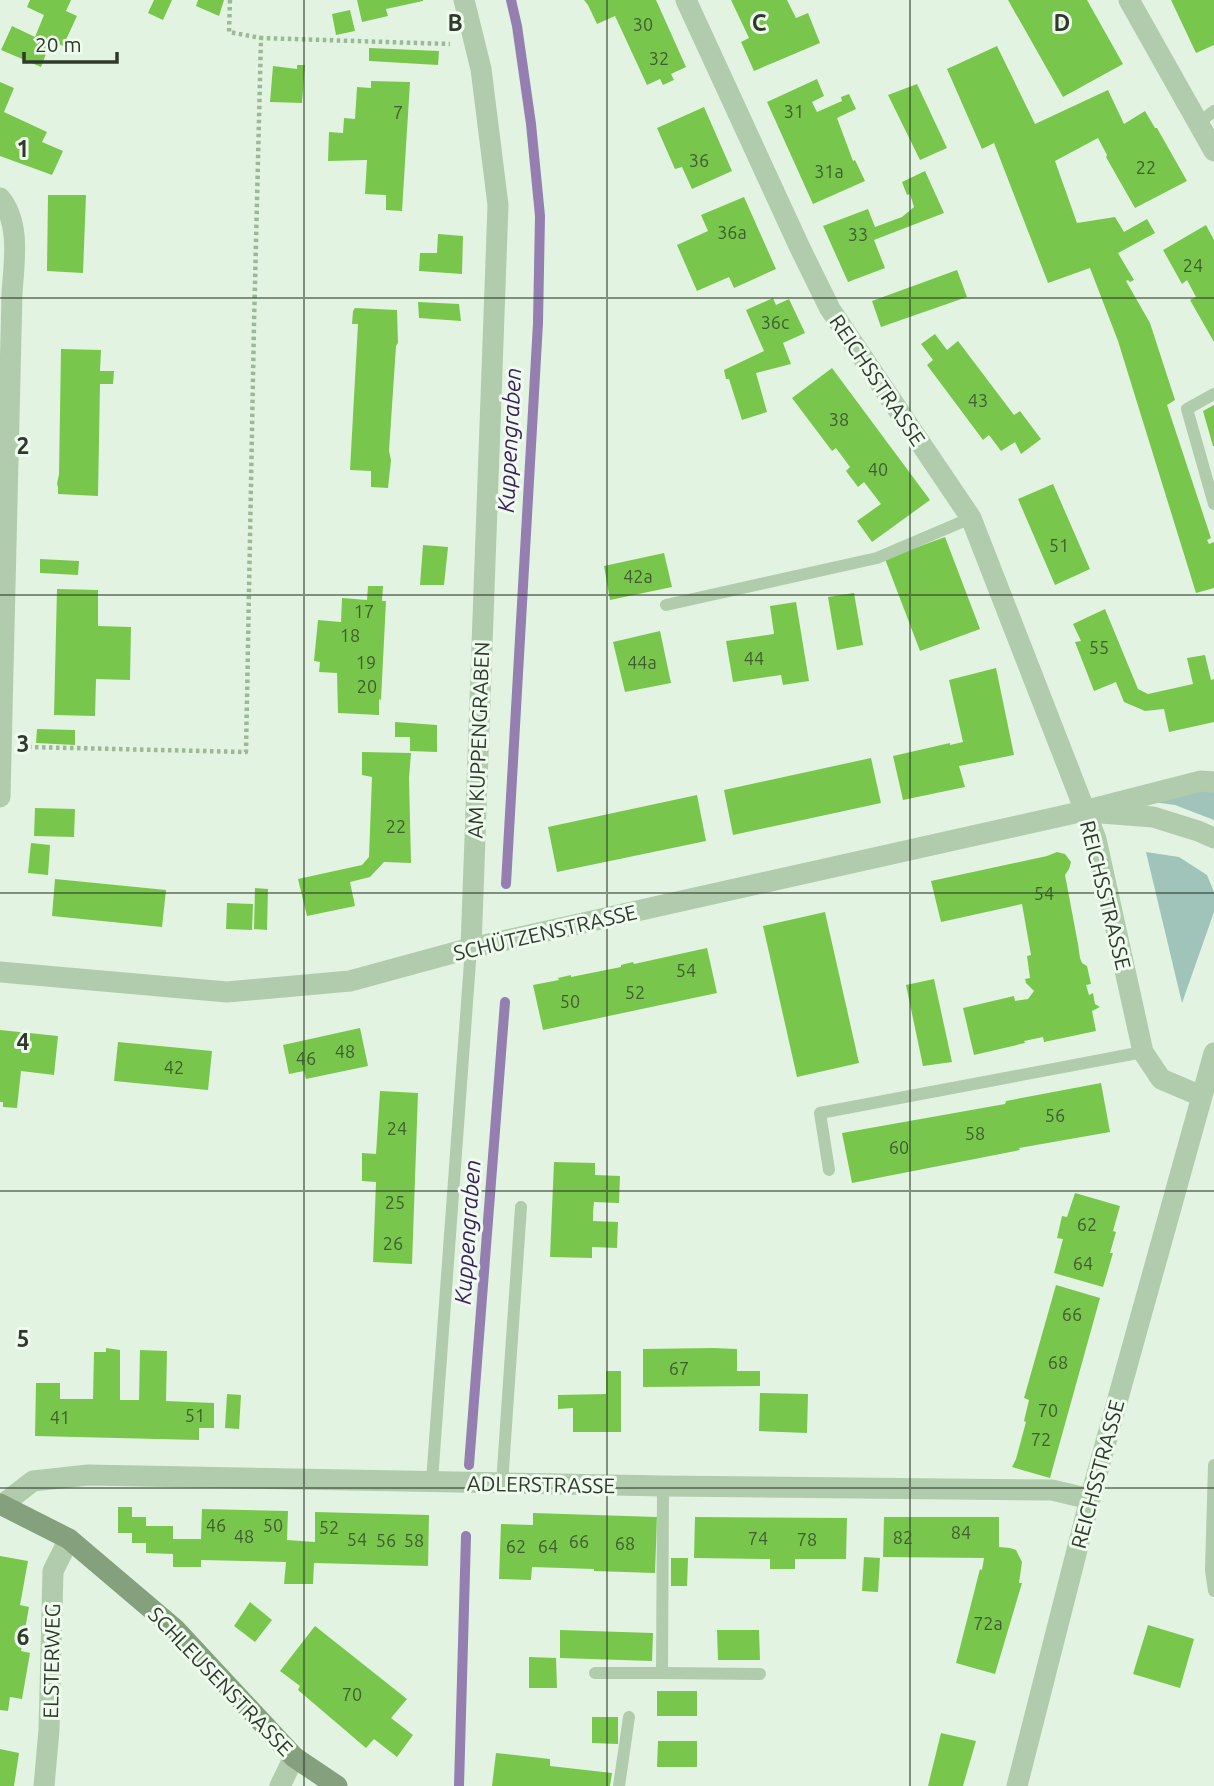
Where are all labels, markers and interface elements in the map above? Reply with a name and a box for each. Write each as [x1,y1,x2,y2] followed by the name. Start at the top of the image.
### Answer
[447,10,463,35] text: B
[752,10,767,35] text: C
[1054,10,1070,35] text: D
[633,14,653,34] house number: 30
[24,21,117,65] scale bar
[35,32,82,56] text: 20 m
[649,48,669,68] house number: 32
[784,101,804,121] house number: 31
[393,102,403,122] house number: 7
[17,136,29,161] text: 1
[689,150,709,170] house number: 36
[1136,157,1156,177] house number: 22
[814,161,844,181] house number: 31a
[717,222,747,242] house number: 36a
[848,224,868,244] house number: 33
[1183,255,1203,275] house number: 24
[825,310,931,450] street label: REICHSSTRASSE
[761,312,789,332] house number: 36c
[493,367,525,513] water label: Kuppengraben
[968,390,988,410] house number: 43
[829,409,849,429] house number: 38
[17,433,29,458] text: 2
[868,459,888,479] house number: 40
[1049,535,1069,555] house number: 51
[623,566,653,586] house number: 42a
[354,601,374,621] house number: 17
[340,625,360,645] house number: 18
[1089,637,1109,657] house number: 55
[463,641,493,839] street label: AM KUPPENGRABEN
[744,648,764,668] house number: 44
[356,652,376,672] house number: 19
[627,652,657,672] house number: 44a
[357,676,377,696] house number: 20
[17,731,29,756] text: 3
[386,816,406,836] house number: 22
[1076,818,1136,972] street label: REICHSSTRASSE
[1034,883,1054,903] house number: 54
[451,899,639,965] street label: SCHÜTZENSTRASSE
[676,960,696,980] house number: 54
[625,982,645,1002] house number: 52
[560,991,580,1011] house number: 50
[17,1029,30,1054] text: 4
[335,1041,355,1061] house number: 48
[296,1048,316,1068] house number: 46
[164,1057,184,1077] house number: 42
[1045,1105,1065,1125] house number: 56
[387,1118,407,1138] house number: 24
[965,1123,985,1143] house number: 58
[889,1137,909,1157] house number: 60
[449,1159,485,1305] water label: Kuppengraben
[385,1192,405,1212] house number: 25
[1077,1214,1097,1234] house number: 62
[383,1233,403,1253] house number: 26
[1073,1253,1093,1273] house number: 64
[1062,1304,1082,1324] house number: 66
[17,1326,29,1351] text: 5
[1048,1352,1068,1372] house number: 68
[669,1358,689,1378] house number: 67
[1066,1397,1128,1551] street label: REICHSSTRASSE
[1038,1400,1058,1420] house number: 70
[185,1405,205,1425] house number: 51
[50,1407,70,1427] house number: 41
[1031,1429,1051,1449] house number: 72
[467,1471,615,1497] street label: ADLERSTRASSE
[206,1515,226,1535] house number: 46
[263,1515,283,1535] house number: 50
[319,1517,339,1537] house number: 52
[951,1522,971,1542] house number: 84
[234,1526,254,1546] house number: 48
[893,1527,913,1547] house number: 82
[748,1528,768,1548] house number: 74
[347,1529,367,1549] house number: 54
[797,1529,817,1549] house number: 78
[376,1530,396,1550] house number: 56
[404,1530,424,1550] house number: 58
[569,1531,589,1551] house number: 66
[615,1533,635,1553] house number: 68
[506,1536,526,1556] house number: 62
[538,1536,558,1556] house number: 64
[144,1602,298,1760] street label: SCHLEUSENSTRASSE
[38,1603,64,1719] street label: ELSTERWEG
[973,1613,1003,1633] house number: 72a
[17,1624,30,1649] text: 6
[342,1684,362,1704] house number: 70

